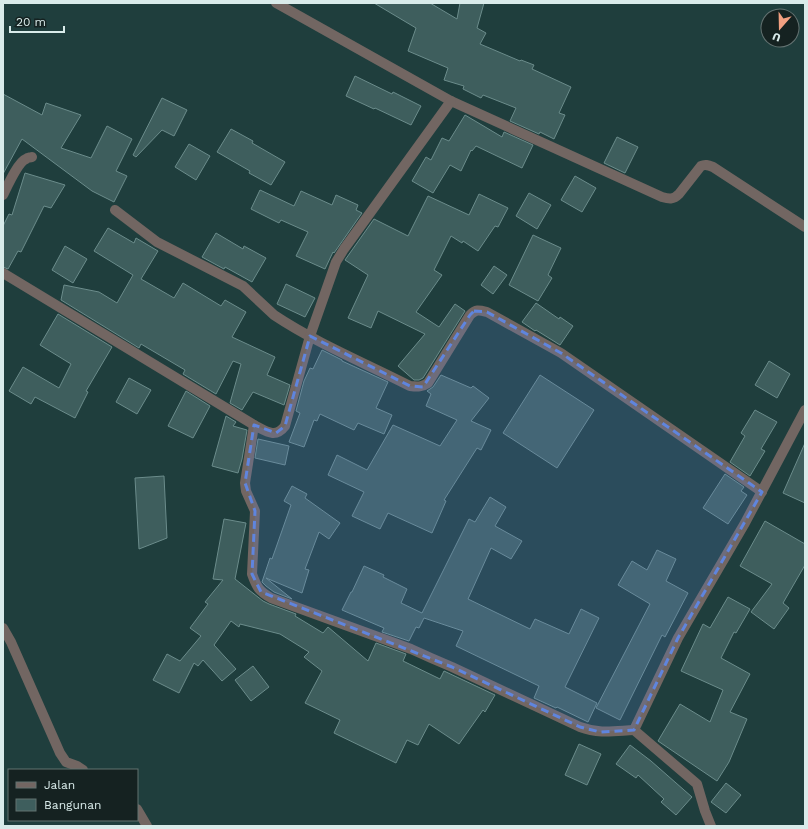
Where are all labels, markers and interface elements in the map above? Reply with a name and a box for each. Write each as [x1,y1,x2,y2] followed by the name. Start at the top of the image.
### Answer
[10,8,64,34] scale bar
[760,8,800,48] north arrow
[16,15,46,29] text: 20 m
[771,29,783,44] text: U
[8,769,138,821] legend
[44,778,75,792] text: Jalan
[44,798,102,812] text: Bangunan

